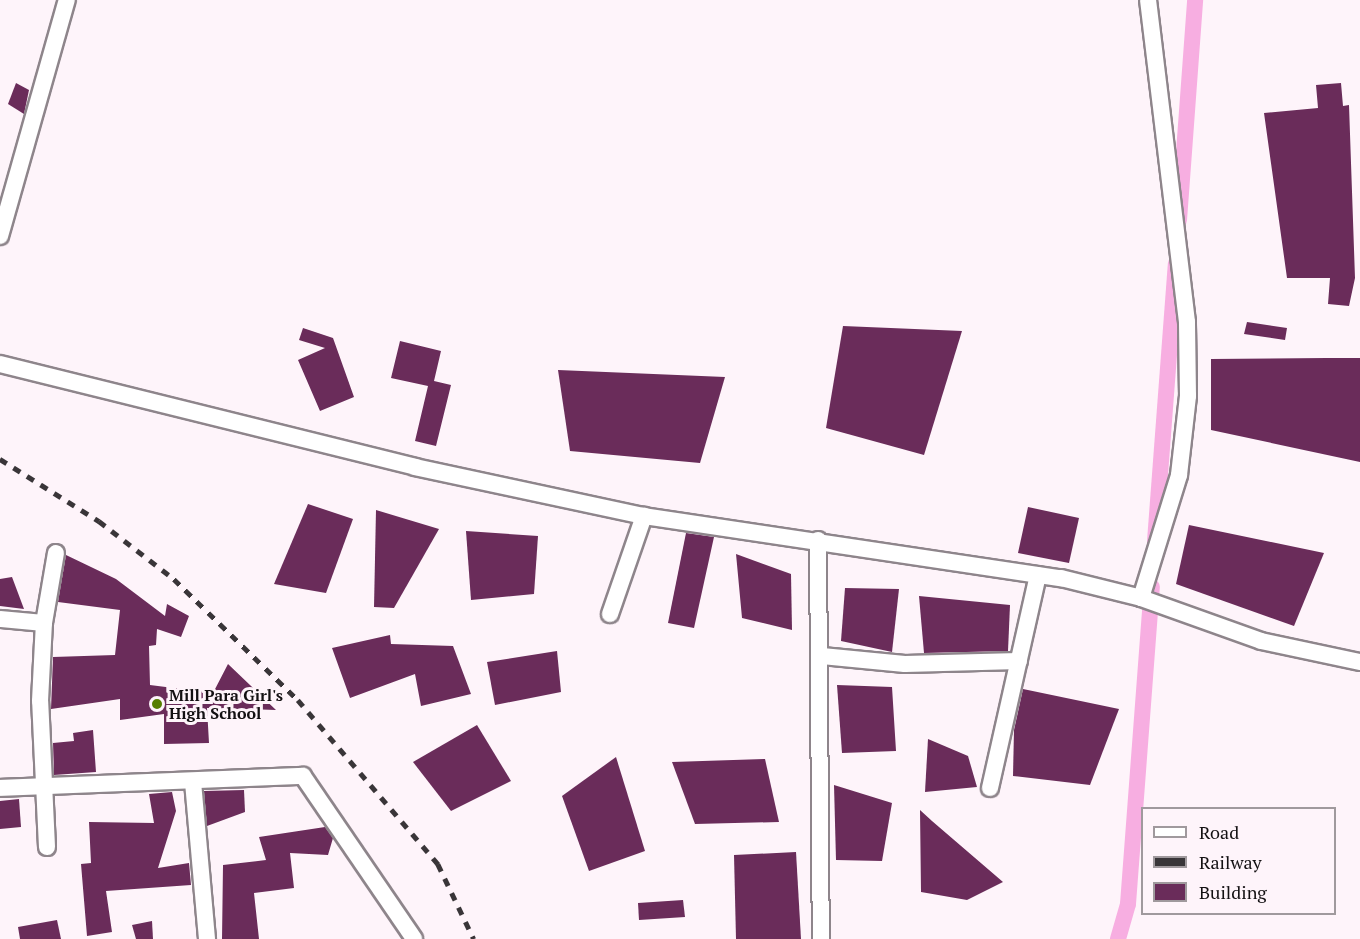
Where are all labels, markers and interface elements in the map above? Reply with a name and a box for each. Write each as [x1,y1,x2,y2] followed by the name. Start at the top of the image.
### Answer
[169,685,283,723] place label: Mill Para Girl's High School
[150,697,164,711] marker: Mill Para Girl's High School
[1141,807,1336,915] legend
[1199,820,1239,844] text: Road
[1199,850,1262,874] text: Railway
[1199,880,1267,904] text: Building

